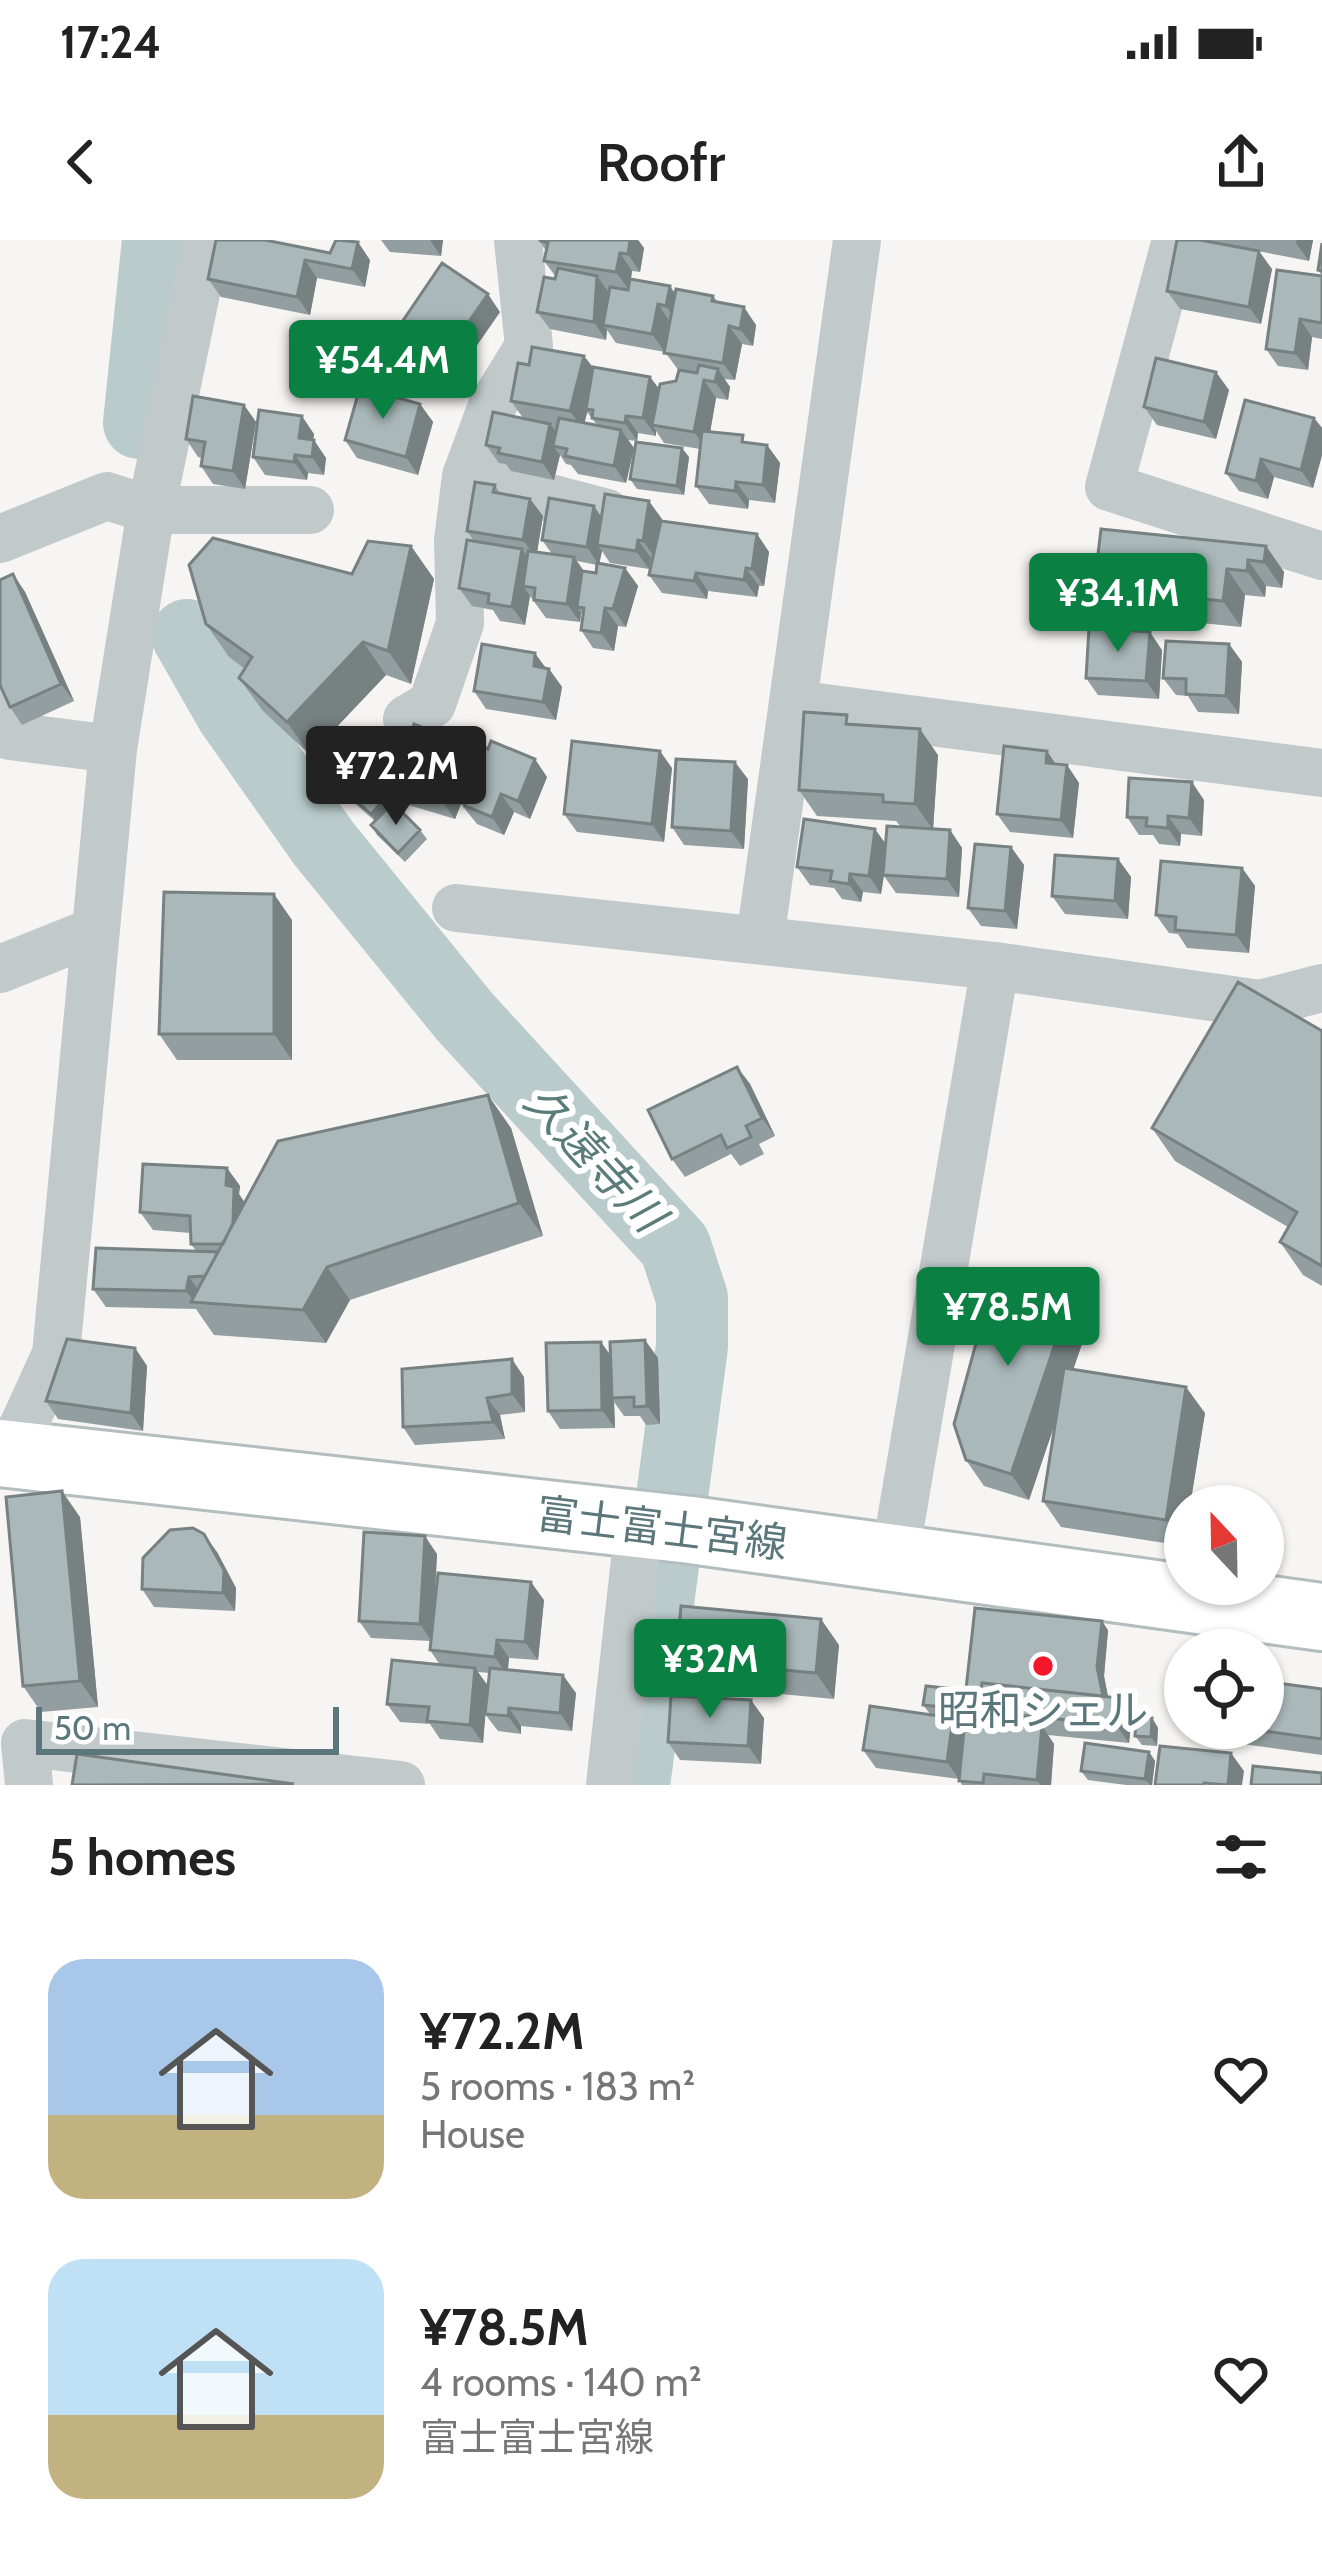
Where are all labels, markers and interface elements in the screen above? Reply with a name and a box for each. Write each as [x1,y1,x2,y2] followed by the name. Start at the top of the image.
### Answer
[60,15,161,69] text: 17:24
[48,129,114,195] icon: back
[597,129,725,195] text: Roofr
[1208,129,1274,195] icon: share
[285,320,481,422] pin: ¥54.4M
[316,335,450,383] text: ¥54.4M
[1020,553,1216,655] pin: ¥34.1M
[1056,568,1180,616] text: ¥34.1M
[298,726,494,828] pin: ¥72.2M
[333,741,459,789] text: ¥72.2M
[514,1074,679,1245] water label: 久遠寺川
[910,1267,1106,1369] pin: ¥78.5M
[943,1282,1073,1330] text: ¥78.5M
[1164,1485,1284,1605] north arrow
[1164,1485,1284,1749] map controls
[534,1487,790,1569] street label: 富士富士宮線
[639,1619,781,1721] pin: ¥32M
[1164,1629,1284,1749] button: locate
[661,1634,759,1682] text: ¥32M
[1030,1653,1056,1679] marker: 昭和シェル
[938,1684,1148,1736] place label: 昭和シェル
[36,1701,339,1754] scale bar
[54,1708,131,1748] text: 50 m
[1208,1824,1274,1890] icon: filters
[48,1826,236,1888] text: 5 homes
[420,2000,585,2062] text: ¥72.2M
[144,2007,288,2151] icon: home
[1208,2046,1274,2112] icon: heart
[420,2062,695,2110] text: 5 rooms · 183 m²
[420,2110,525,2158] text: House
[420,2296,589,2358] text: ¥78.5M
[144,2307,288,2451] icon: home
[1208,2346,1274,2412] icon: heart
[420,2358,702,2406] text: 4 rooms · 140 m²
[420,2413,654,2461] text: 富士富士宮線

